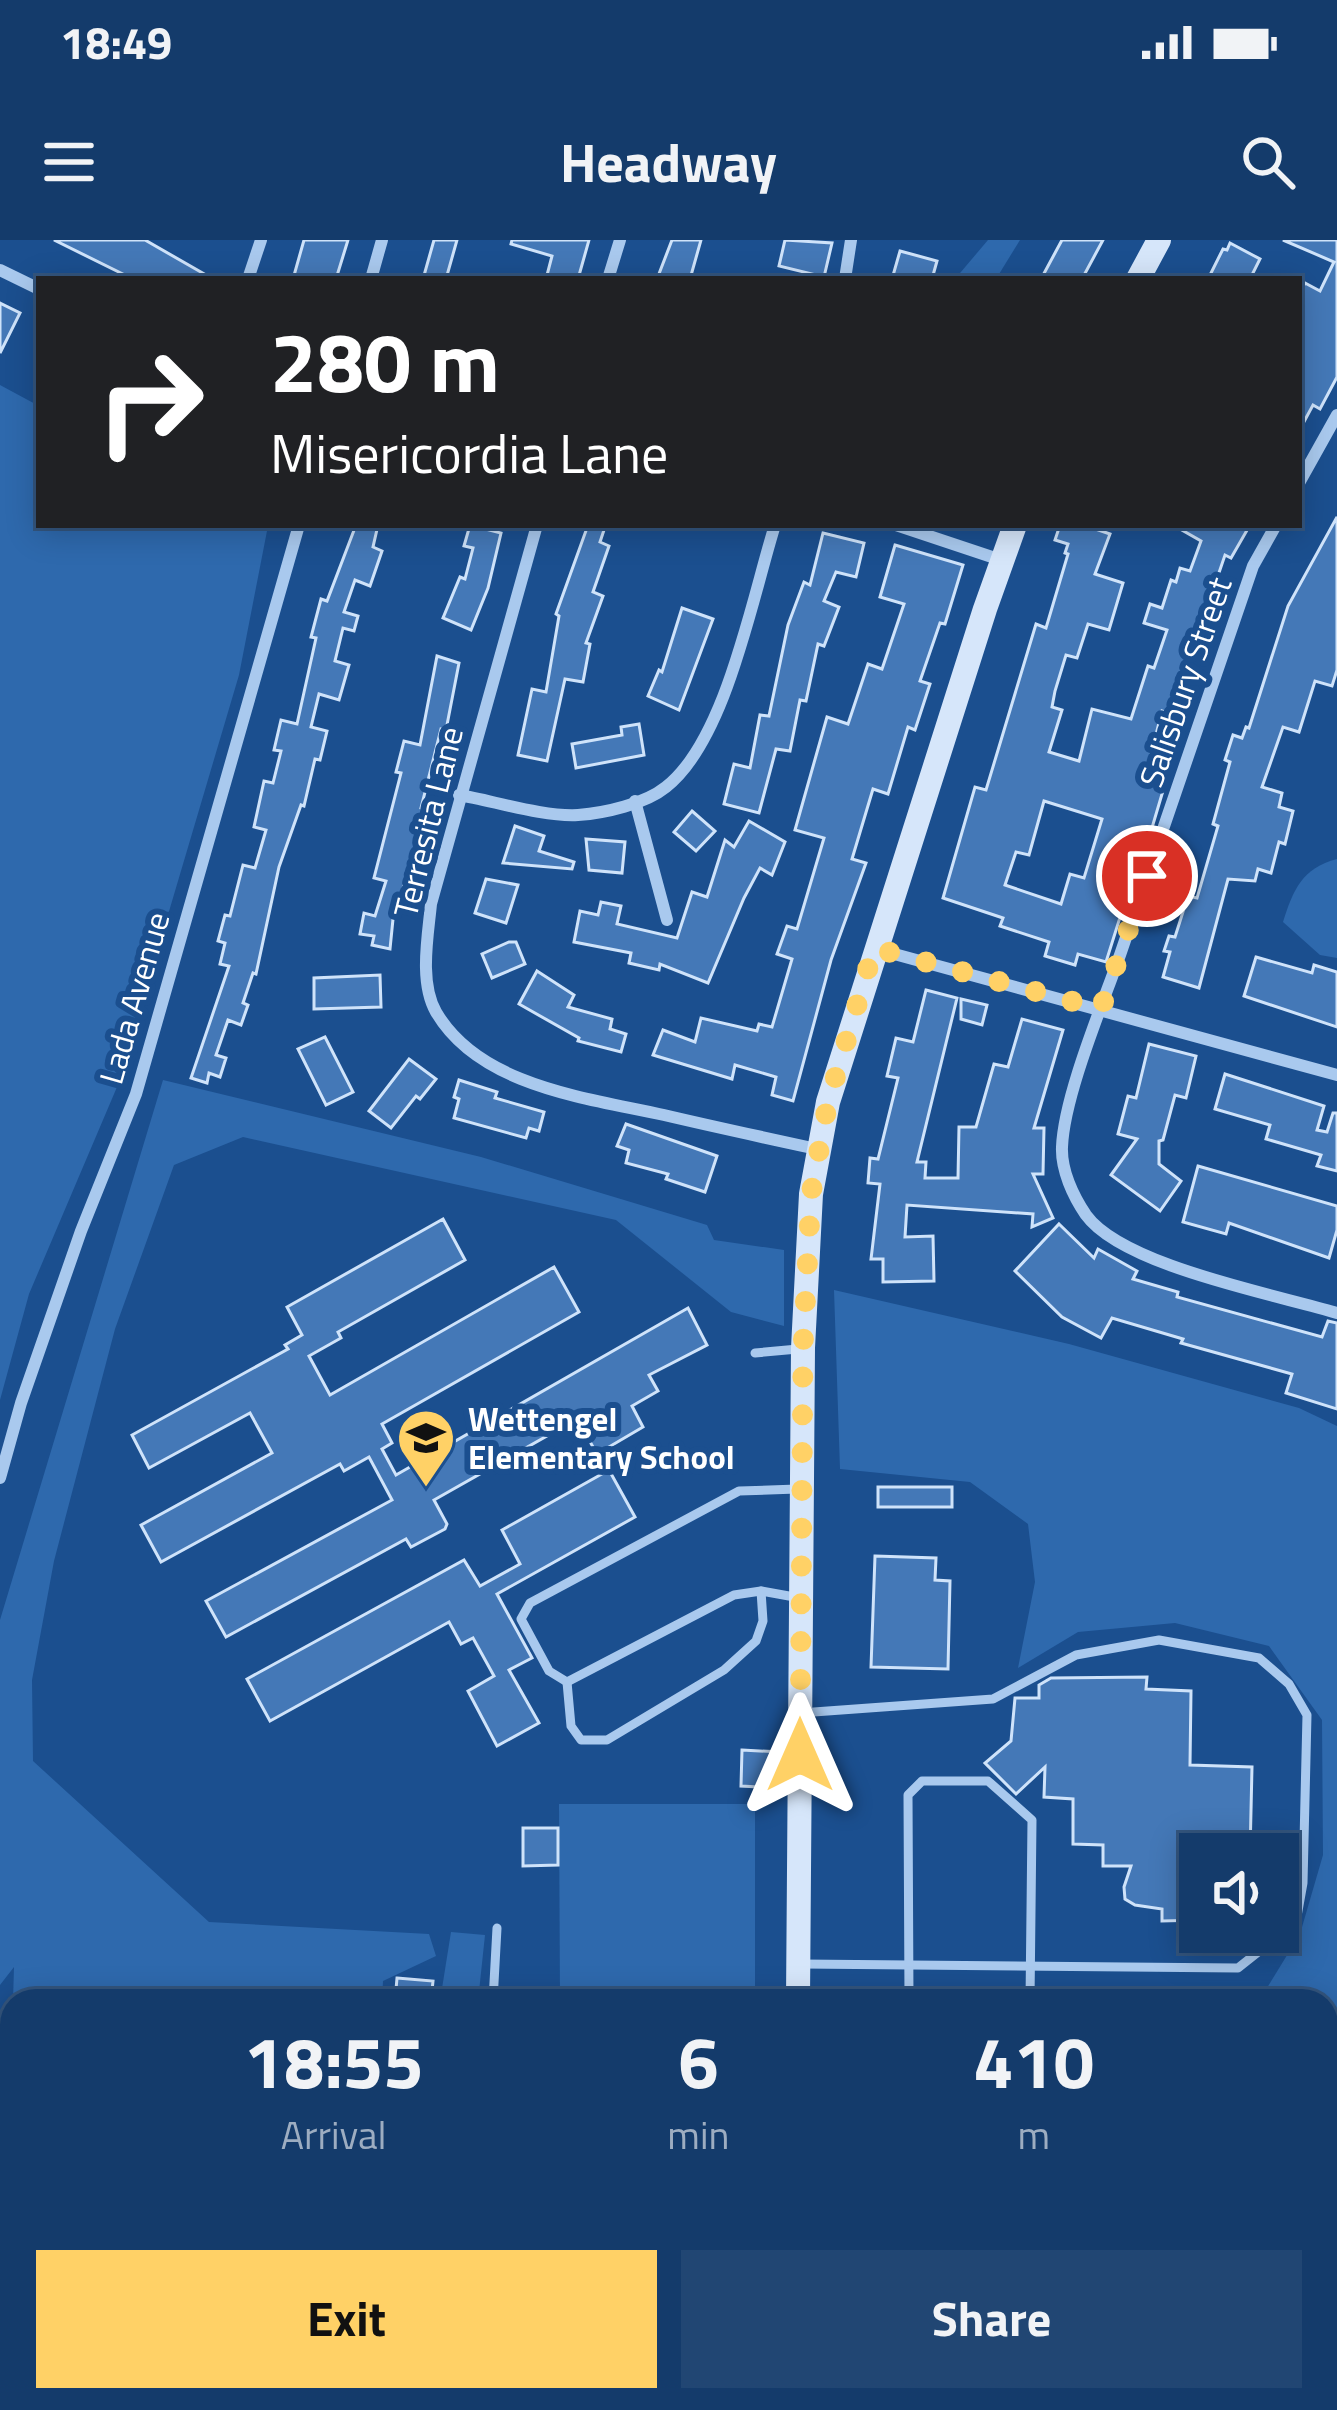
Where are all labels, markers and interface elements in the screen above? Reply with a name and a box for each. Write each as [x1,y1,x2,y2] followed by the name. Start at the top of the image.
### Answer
[60,8,172,76] text: 18:49
[560,121,777,203] text: Headway
[36,129,102,195] icon: menu
[1235,129,1301,195] icon: search
[270,297,500,425] text: 280 m
[72,324,228,480] icon: right
[270,412,668,494] text: Misericordia Lane
[1126,570,1244,794] street label: Salisbury Street
[380,721,476,923] street label: Terresita Lane
[1096,825,1198,927] pin
[1114,843,1180,909] icon: arrive
[86,906,182,1090] street label: Lada Avenue
[468,1394,735,1482] place label: Wettengel Elementary School
[395,1407,457,1489] school or university icon: Wettengel Elementary School
[737,1692,863,1818] position arrow
[1179,1833,1299,1953] map controls
[1179,1833,1299,1953] button: sound
[244,2006,424,2116] text: 18:55
[678,2006,719,2116] text: 6
[973,2006,1094,2116] text: 410
[281,2105,387,2164] text: Arrival
[667,2105,729,2164] text: min
[1017,2105,1050,2164] text: m
[36,2250,657,2388] button: Exit
[681,2250,1302,2388] button: Share

